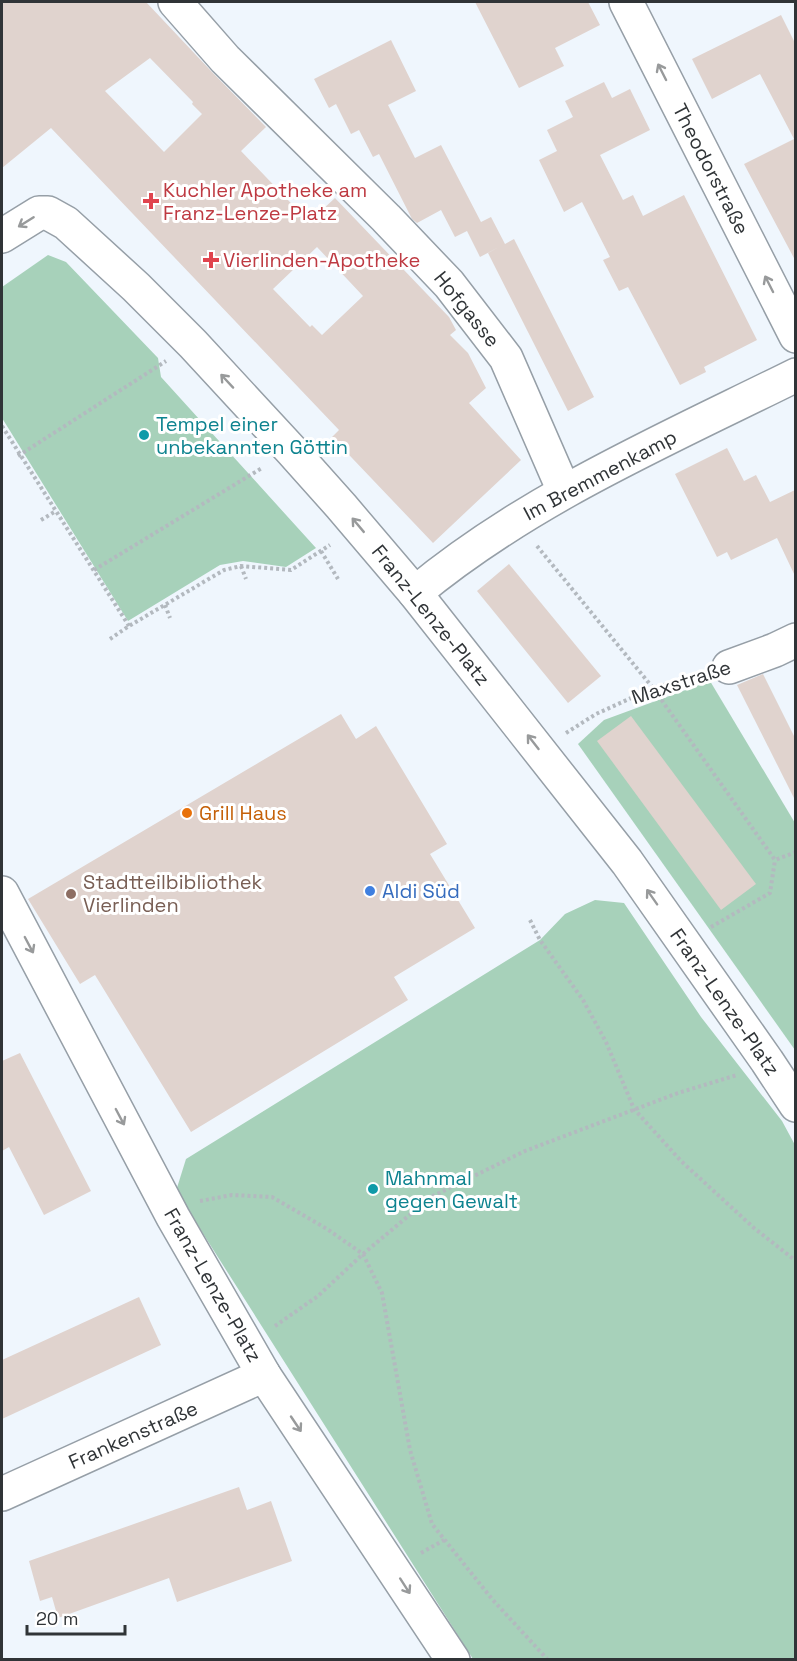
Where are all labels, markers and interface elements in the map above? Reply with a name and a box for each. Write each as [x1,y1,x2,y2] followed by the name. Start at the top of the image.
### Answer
[656,64,667,82] one-way arrow
[667,99,755,239] street label: Theodorstraße
[163,177,367,226] place label: Kuchler Apotheke am Franz-Lenze-Platz
[144,194,158,208] marker: Kuchler Apotheke am Franz-Lenze-Platz
[18,216,35,228] one-way arrow
[223,247,420,273] place label: Vierlinden-Apotheke
[204,253,218,267] marker: Vierlinden-Apotheke
[428,266,506,352] street label: Hofgasse
[763,276,775,293] one-way arrow
[220,373,234,388] one-way arrow
[156,411,348,460] place label: Tempel einer unbekannten Göttin
[519,424,681,526] street label: Im Bremmenkamp
[137,428,151,442] marker: Tempel einer unbekannten Göttin
[351,517,364,533] one-way arrow
[366,539,496,691] street label: Franz-Lenze-Platz
[628,654,734,710] street label: Maxstraße
[526,735,540,750] one-way arrow
[199,800,287,826] place label: Grill Haus
[180,806,194,820] marker: Grill Haus
[83,869,263,918] place label: Stadtteilbibliothek Vierlinden
[382,878,460,904] place label: Aldi Süd
[363,884,377,898] marker: Aldi Süd
[64,887,78,901] marker: Stadtteilbibliothek Vierlinden
[645,889,658,905] one-way arrow
[664,923,786,1081] street label: Franz-Lenze-Platz
[23,936,35,953] one-way arrow
[115,1108,126,1126] one-way arrow
[385,1165,518,1214] place label: Mahnmal gegen Gewalt
[366,1182,380,1196] marker: Mahnmal gegen Gewalt
[158,1203,268,1367] street label: Franz-Lenze-Platz
[64,1395,202,1475] street label: Frankenstraße
[290,1415,302,1432] one-way arrow
[399,1577,411,1594] one-way arrow
[27,1598,124,1636] scale bar
[36,1607,79,1630] text: 20 m

